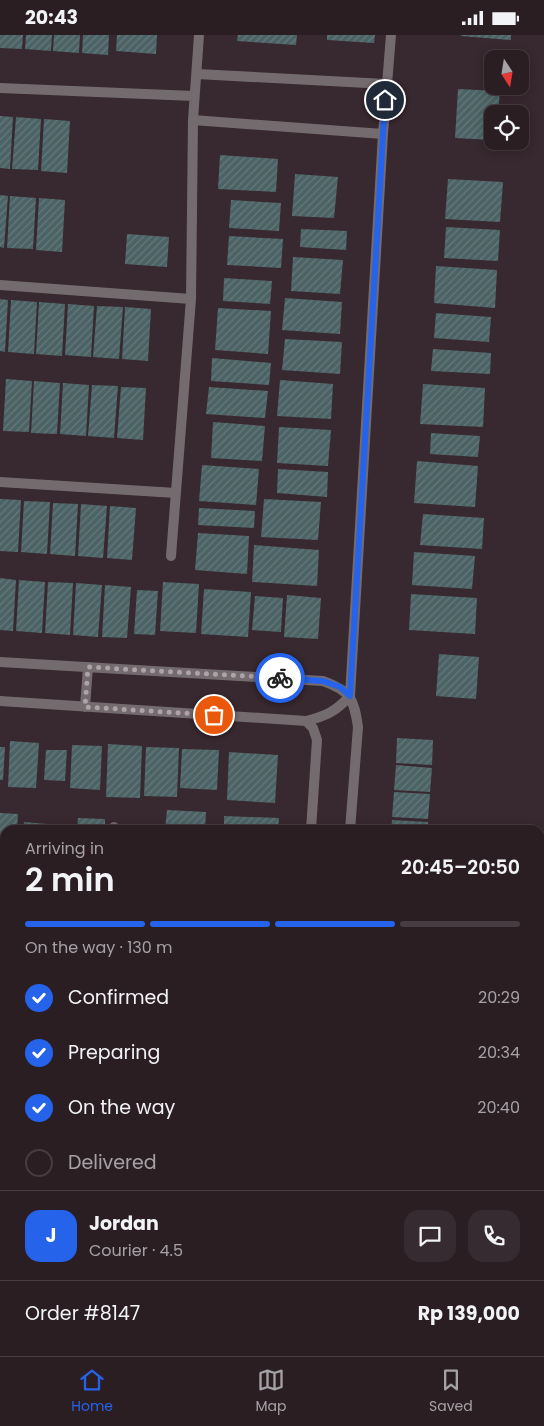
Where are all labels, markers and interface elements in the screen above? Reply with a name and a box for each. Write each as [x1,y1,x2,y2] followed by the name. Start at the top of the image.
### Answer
[25,4,78,31] text: 20:43
[484,50,529,95] north arrow
[484,50,529,150] map controls
[364,79,406,121] pin
[371,86,399,114] icon: home
[484,105,529,150] button: locate
[255,653,305,703] courier
[266,664,294,692] icon: bike
[193,694,235,736] pin
[200,701,228,729] icon: bag
[25,837,104,860] text: Arriving in
[401,854,520,881] text: 20:45–20:50
[25,857,115,902] text: 2 min
[25,936,173,959] text: On the way · 130 m
[25,984,53,1012] icon: check
[68,984,169,1011] text: Confirmed
[478,986,520,1009] text: 20:29
[25,1039,53,1067] icon: check
[68,1039,160,1066] text: Preparing
[478,1041,520,1064] text: 20:34
[25,1094,53,1122] icon: check
[68,1094,175,1121] text: On the way
[477,1096,520,1119] text: 20:40
[68,1149,157,1176] text: Delivered
[89,1210,159,1237] text: Jordan
[404,1210,456,1262] button: chat
[468,1210,520,1262] button: phone
[46,1222,56,1249] text: J
[89,1239,183,1262] text: Courier · 4.5
[25,1300,140,1327] text: Order #8147
[418,1300,520,1327] text: Rp 139,000
[71,1366,113,1417] tab: Home
[256,1366,287,1417] tab: Map
[429,1366,473,1417] tab: Saved

